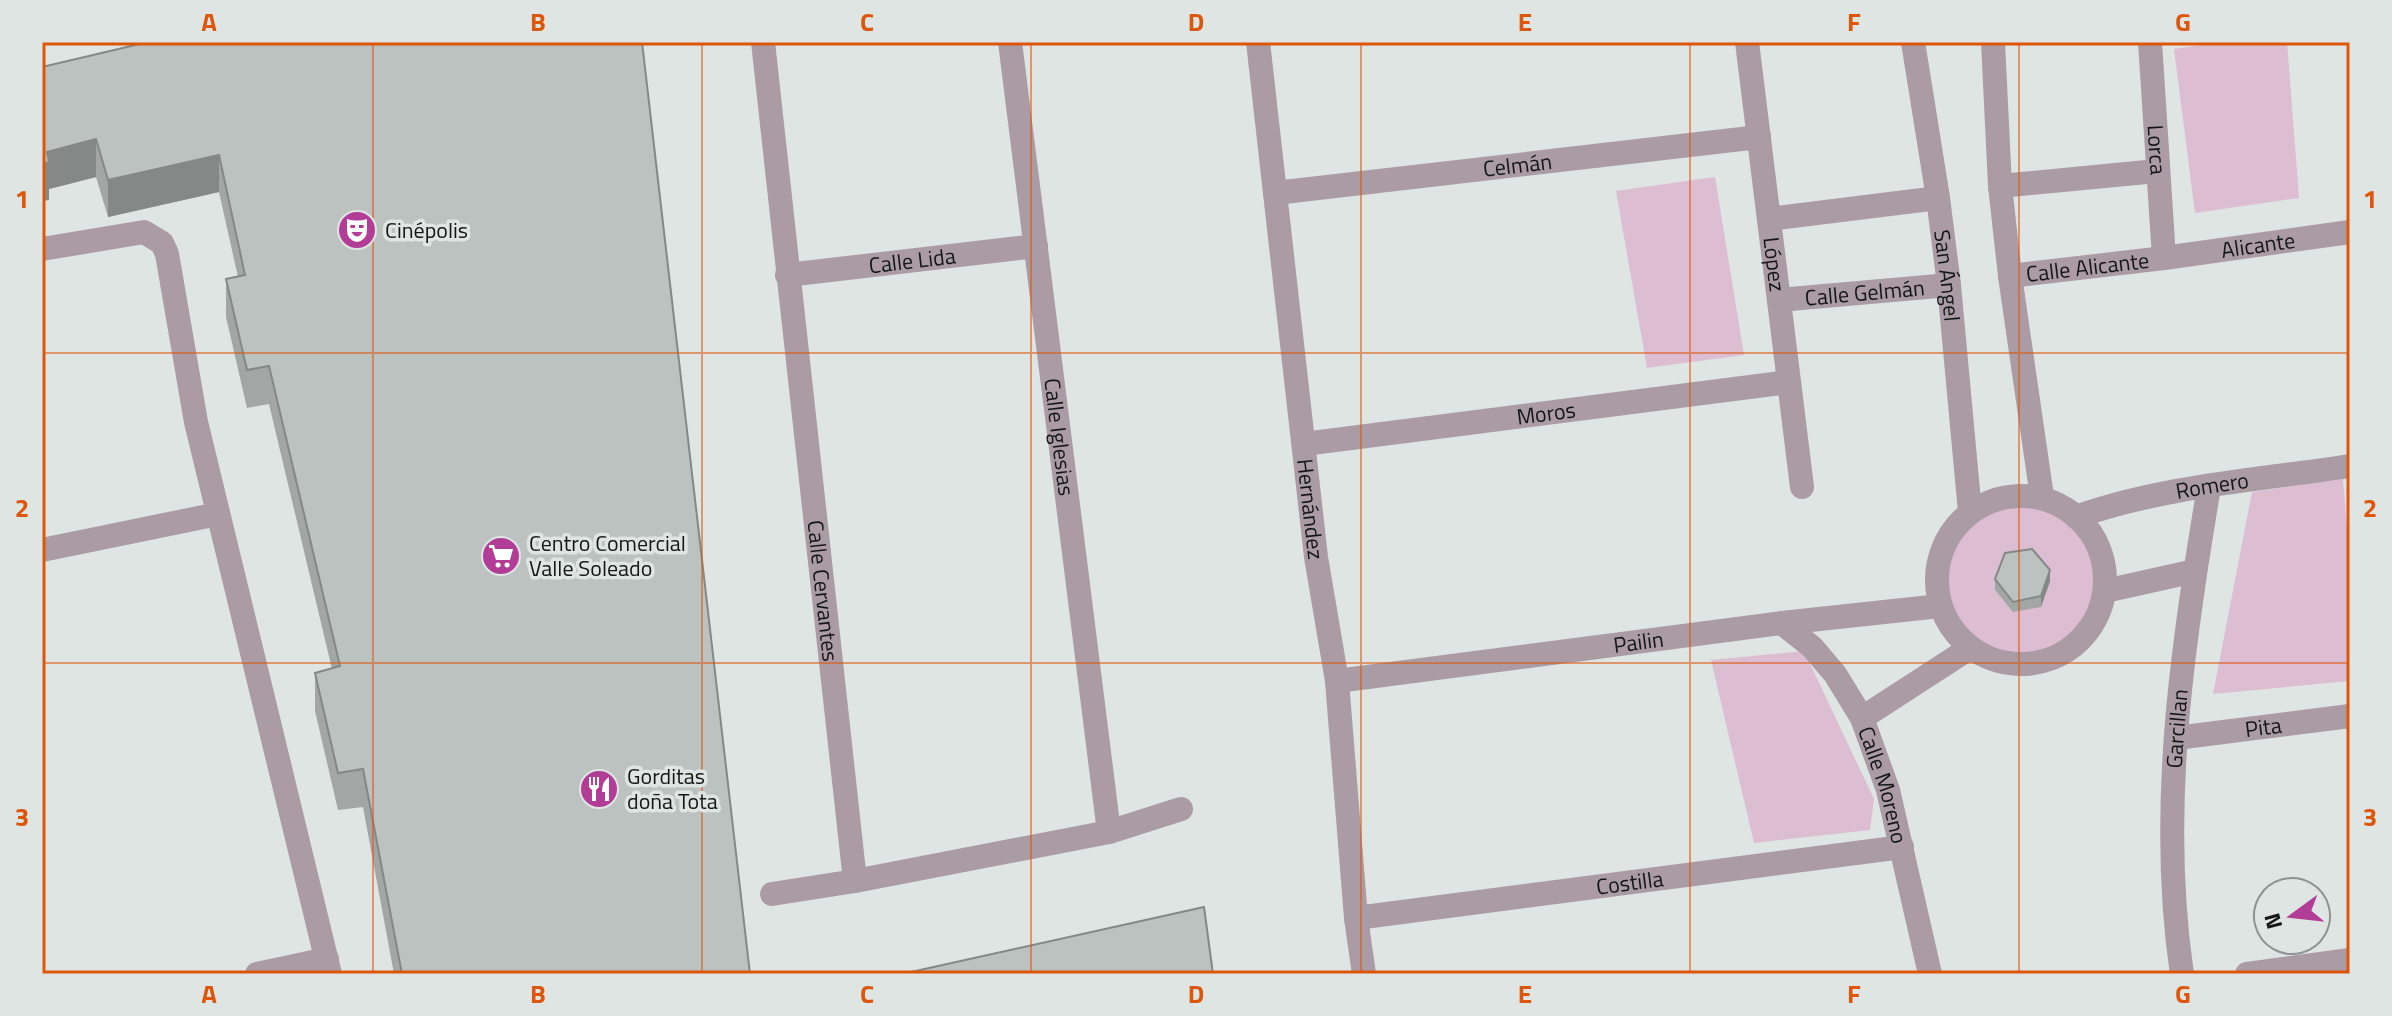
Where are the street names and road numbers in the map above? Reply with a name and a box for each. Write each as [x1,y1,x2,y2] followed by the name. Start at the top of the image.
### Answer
[2138,124,2176,176] street label: Lorca
[1481,144,1554,186] street label: Celmán
[2219,223,2297,267] street label: Alicante
[1925,228,1969,323] street label: San Ángel
[1754,235,1795,294] street label: López
[867,238,957,282] street label: Calle Lida
[2024,243,2151,291] street label: Calle Alicante
[1803,270,1926,315] street label: Calle Gelmán
[1035,376,1084,498] street label: Calle Iglesias
[1514,392,1578,434] street label: Moros
[1288,457,1333,561] street label: Hernández
[2173,463,2251,508] street label: Romero
[799,518,848,663] street label: Calle Cervantes
[1611,622,1666,662] street label: Pailin
[2157,687,2197,769] street label: Garcillan
[2243,708,2284,746] street label: Pita
[1849,722,1917,847] street label: Calle Moreno
[1594,861,1665,904] street label: Costilla

